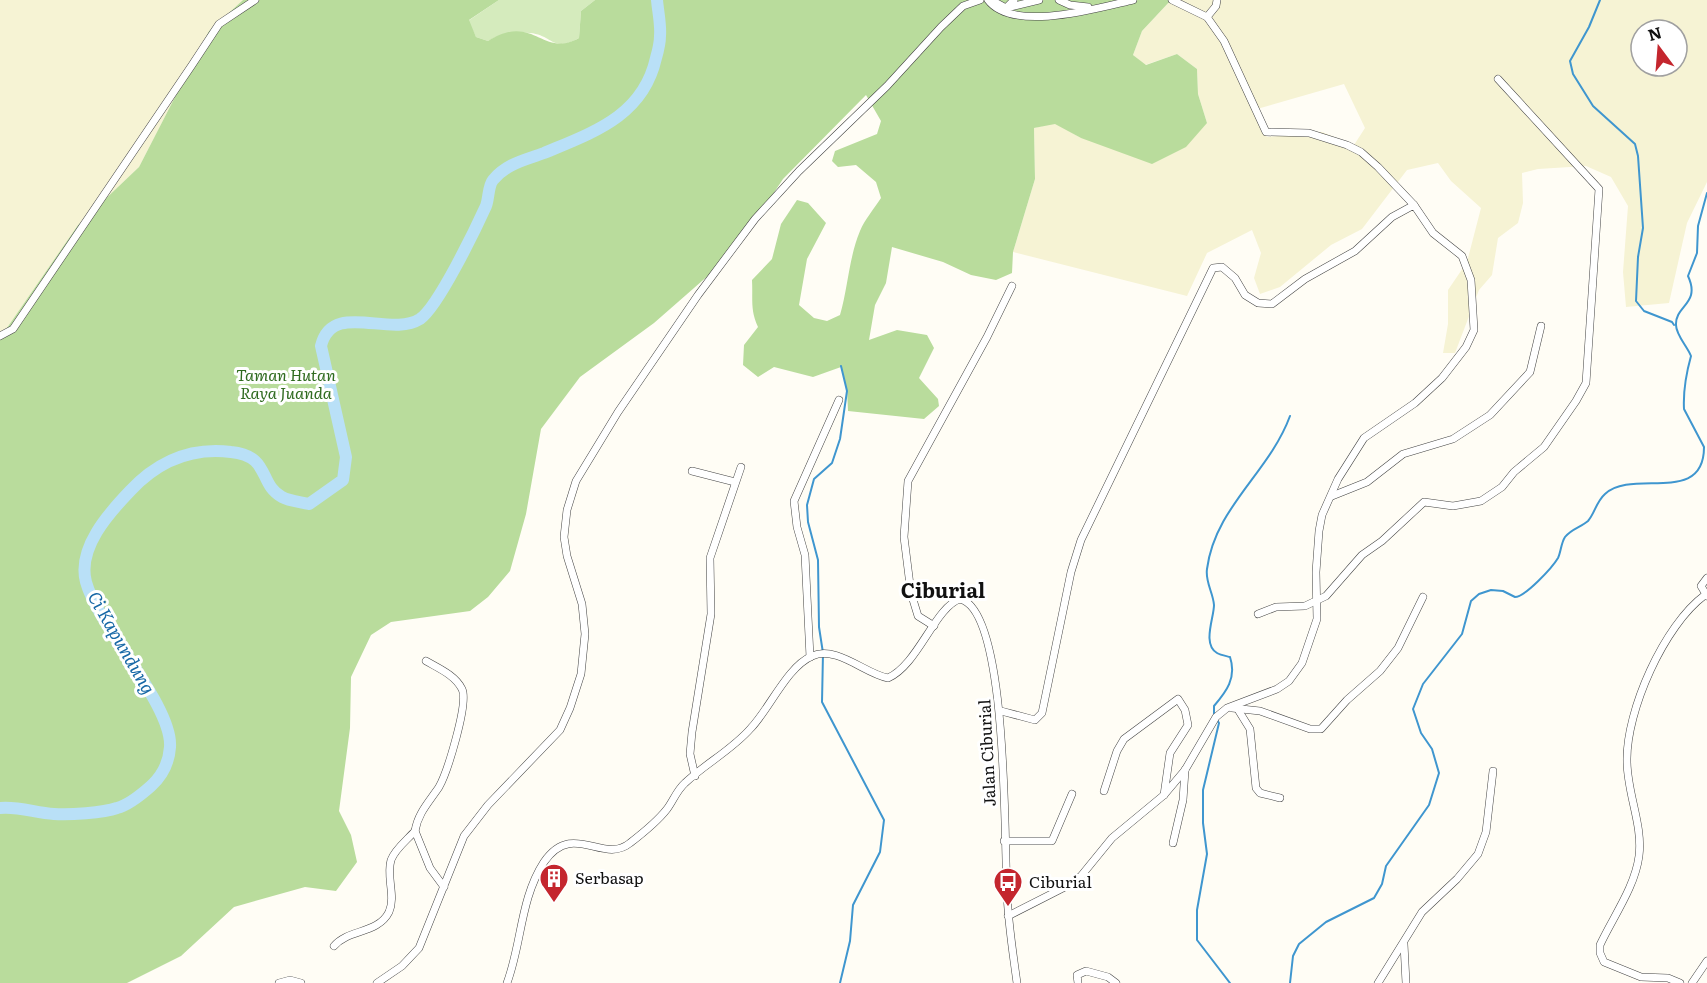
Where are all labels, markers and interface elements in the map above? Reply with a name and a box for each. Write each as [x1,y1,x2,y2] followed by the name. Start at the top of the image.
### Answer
[1629,18,1689,78] north arrow
[1645,19,1664,46] text: N
[236,362,336,404] park label: Taman Hutan Raya Juanda
[901,574,985,604] district label: Ciburial
[82,586,163,699] water label: Ci Kapundung
[971,699,1001,807] street label: Jalan Ciburial
[538,862,570,904] building icon: Serbasap
[575,865,644,889] place label: Serbasap
[992,866,1024,908] bus stop icon: Ciburial
[1029,869,1092,893] place label: Ciburial

